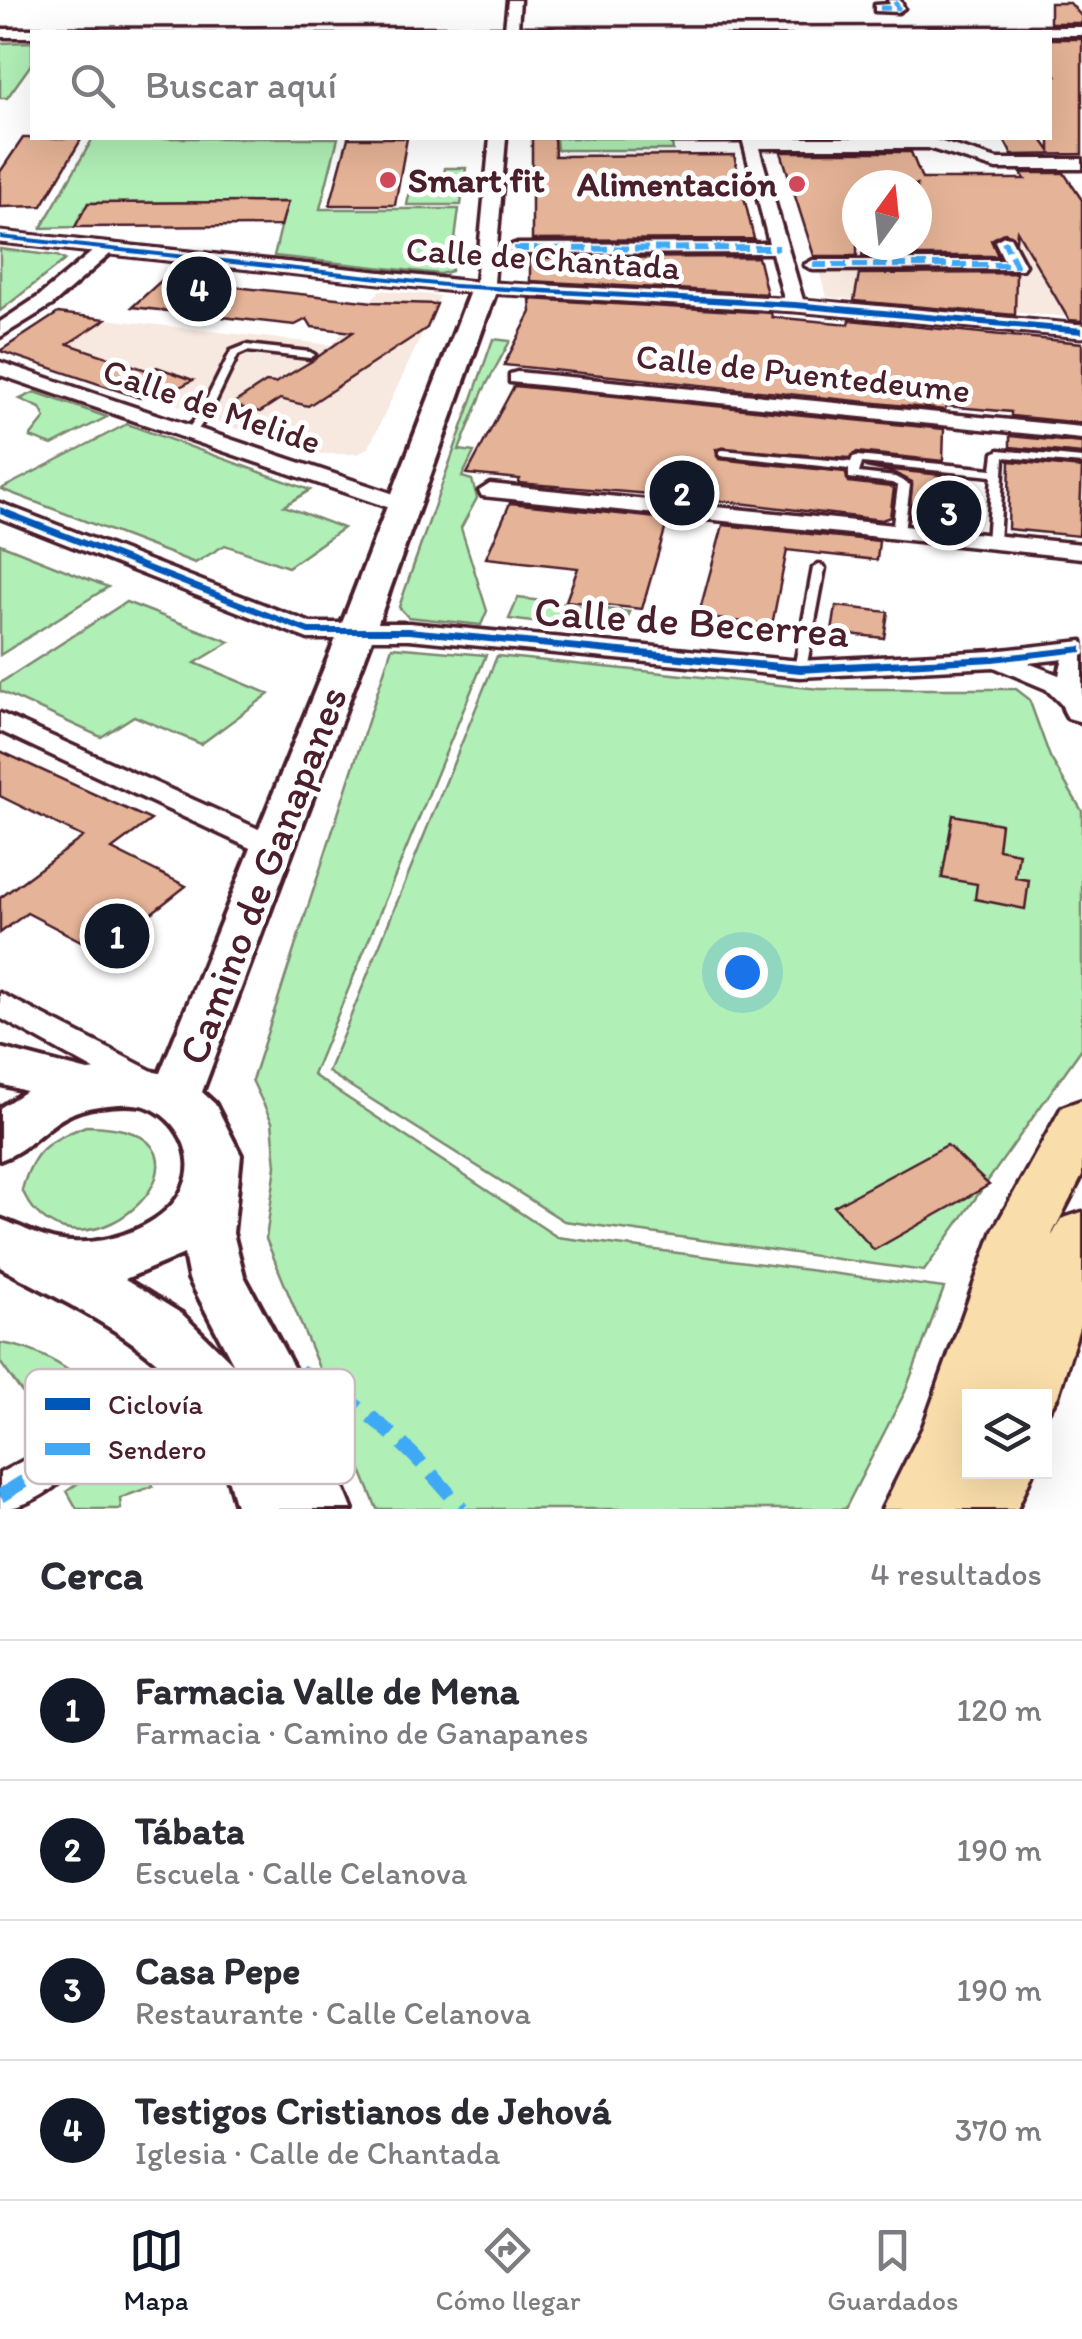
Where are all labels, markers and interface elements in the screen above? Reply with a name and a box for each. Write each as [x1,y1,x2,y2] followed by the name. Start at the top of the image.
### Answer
[30,30,1052,140] search box
[65,58,120,113] icon: search
[145,62,337,108] text: Buscar aquí
[408,159,545,201] place label: Smart fit
[577,163,777,205] place label: Alimentación
[377,169,399,191] marker: Smart fit
[842,170,932,260] north arrow
[786,173,808,195] marker: Alimentación
[404,227,682,289] street label: Calle de Chantada
[166,252,232,326] pin: 4
[634,335,972,411] street label: Calle de Puentedeume
[98,349,326,463] street label: Calle de Melide
[650,456,714,530] pin: 2
[916,476,982,550] pin: 3
[533,585,851,658] street label: Calle de Becerrea
[167,679,358,1071] street label: Camino de Ganapanes
[84,898,150,974] pin: 1
[717,947,768,998] your location
[25,1369,355,1484] legend
[108,1387,204,1421] text: Ciclovía
[962,1389,1052,1479] map controls
[962,1389,1052,1479] button: layers
[108,1432,207,1466] text: Sendero
[40,1549,144,1600] text: Cerca
[870,1555,1042,1593] text: 4 resultados
[135,1668,519,1714] text: Farmacia Valle de Mena
[65,1691,80,1729] text: 1
[956,1691,1042,1729] text: 120 m
[135,1714,588,1752] text: Farmacia · Camino de Ganapanes
[135,1808,245,1854] text: Tábata
[64,1831,81,1869] text: 2
[957,1831,1042,1869] text: 190 m
[135,1854,467,1892] text: Escuela · Calle Celanova
[135,1948,300,1994] text: Casa Pepe
[64,1971,81,2009] text: 3
[957,1971,1042,2009] text: 190 m
[135,1994,531,2032] text: Restaurante · Calle Celanova
[135,2088,611,2134] text: Testigos Cristianos de Jehová
[63,2111,82,2149] text: 4
[955,2111,1042,2149] text: 370 m
[135,2134,500,2172] text: Iglesia · Calle de Chantada
[123,2223,189,2317] tab: Mapa
[435,2223,580,2317] tab: Cómo llegar
[827,2223,959,2317] tab: Guardados

